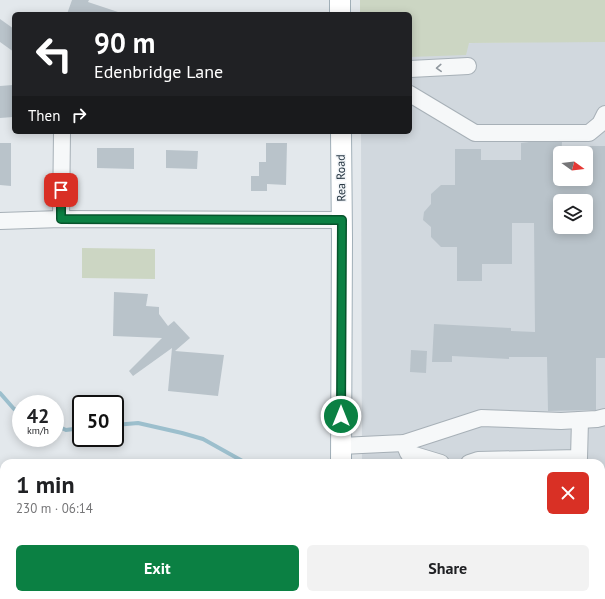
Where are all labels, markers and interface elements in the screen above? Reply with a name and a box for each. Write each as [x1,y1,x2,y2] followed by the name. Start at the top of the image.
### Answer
[94,24,155,61] text: 90 m
[28,28,80,80] icon: left
[94,60,223,83] text: Edenbridge Lane
[436,63,442,72] one-way arrow
[68,104,90,126] icon: right
[28,106,60,125] text: Then
[553,146,593,186] north arrow
[553,146,593,234] map controls
[333,154,348,202] street label: Rea Road
[44,173,78,207] pin
[50,179,72,201] icon: arrive
[553,194,593,234] button: layers
[72,395,124,447] speed limit sign: 50
[320,395,362,437] position arrow
[27,403,49,429] text: 42
[27,424,49,437] text: km/h
[16,469,75,500] text: 1 min
[547,472,589,514] button: close
[16,500,93,517] text: 230 m · 06:14
[16,545,299,591] button: Exit
[307,545,589,591] button: Share

